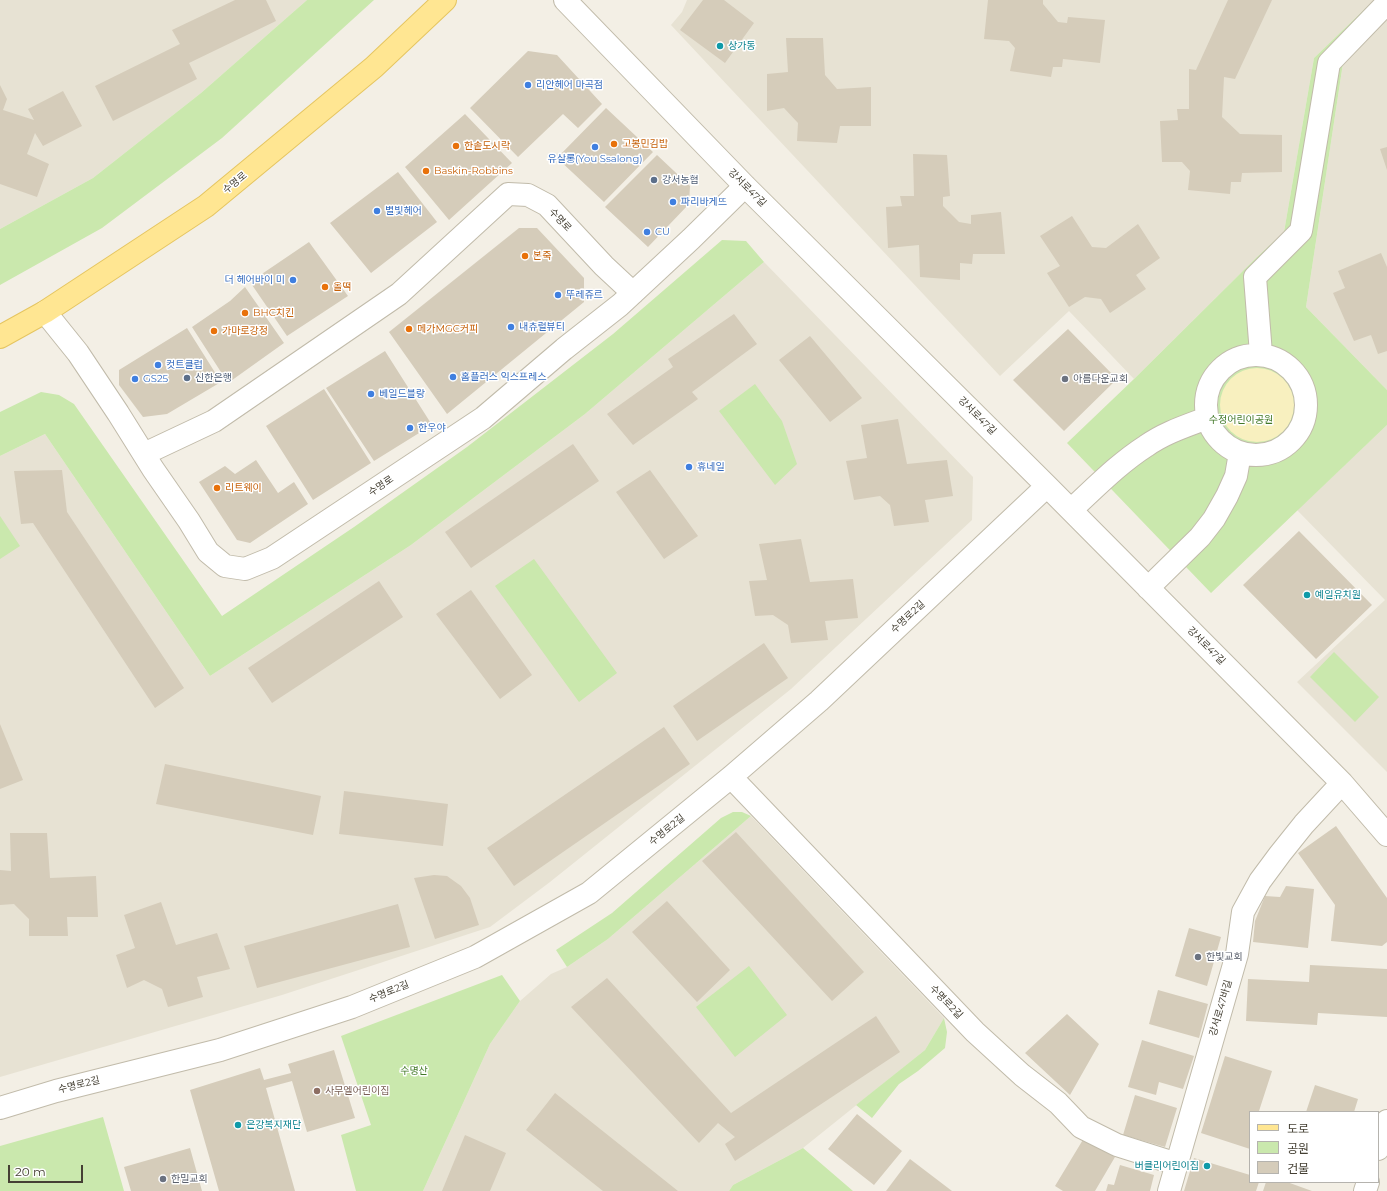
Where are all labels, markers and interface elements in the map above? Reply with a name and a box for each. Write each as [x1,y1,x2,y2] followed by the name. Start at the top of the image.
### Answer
[728,40,756,52] place label: 상가동
[715,41,725,51] marker: 상가동
[536,79,603,91] place label: 리안헤어 마곡점
[523,80,533,90] marker: 리안헤어 마곡점
[622,138,668,150] place label: 고봉민김밥
[609,139,619,149] marker: 고봉민김밥
[464,140,510,152] place label: 한솥도시락
[451,141,461,151] marker: 한솥도시락
[590,142,600,152] marker: 유살롱(You Ssalong)
[547,153,643,165] place label: 유살롱(You Ssalong)
[434,165,513,177] place label: Baskin-Robbins
[421,166,431,176] marker: Baskin-Robbins
[726,167,768,209] street label: 강서로47길
[221,170,249,196] street label: 수명로
[662,174,699,186] place label: 강서농협
[649,175,659,185] marker: 강서농협
[681,196,727,208] place label: 파리바게뜨
[668,197,678,207] marker: 파리바게뜨
[385,205,422,217] place label: 별빛헤어
[372,206,382,216] marker: 별빛헤어
[546,206,574,234] street label: 수명로
[655,226,670,238] place label: CU
[642,227,652,237] marker: CU
[533,250,551,262] place label: 본죽
[520,251,530,261] marker: 본죽
[225,274,285,286] place label: 더 헤어바이 미
[288,275,298,285] marker: 더 헤어바이 미
[333,281,351,293] place label: 올떡
[320,282,330,292] marker: 올떡
[566,289,603,301] place label: 뚜레쥬르
[553,290,563,300] marker: 뚜레쥬르
[253,307,294,319] place label: BHC치킨
[240,308,250,318] marker: BHC치킨
[519,321,565,333] place label: 내츄럴뷰티
[506,322,516,332] marker: 내츄럴뷰티
[417,323,478,335] place label: 메가MGC커피
[404,324,414,334] marker: 메가MGC커피
[222,325,268,337] place label: 가마로강정
[209,326,219,336] marker: 가마로강정
[166,359,203,371] place label: 컷트클럽
[153,360,163,370] marker: 컷트클럽
[461,371,546,383] place label: 홈플러스 익스프레스
[195,372,232,384] place label: 신한은행
[448,372,458,382] marker: 홈플러스 익스프레스
[143,373,168,385] place label: GS25
[182,373,192,383] marker: 신한은행
[1073,373,1128,385] place label: 아름다운교회
[130,374,140,384] marker: GS25
[1060,374,1070,384] marker: 아름다운교회
[379,388,425,400] place label: 베일드블랑
[366,389,376,399] marker: 베일드블랑
[956,395,998,437] street label: 강서로47길
[1209,414,1273,426] park label: 수정어린이공원
[418,422,446,434] place label: 한우야
[405,423,415,433] marker: 한우야
[697,461,725,473] place label: 휴네일
[684,462,694,472] marker: 휴네일
[366,473,396,499] street label: 수명로
[225,482,262,494] place label: 리트웨이
[212,483,222,493] marker: 리트웨이
[1315,589,1361,601] place label: 예일유치원
[1302,590,1312,600] marker: 예일유치원
[888,598,928,636] street label: 수명로2길
[1185,625,1227,667] street label: 강서로47길
[647,812,687,848] street label: 수명로2길
[1206,951,1243,963] place label: 한빛교회
[1193,952,1203,962] marker: 한빛교회
[367,978,411,1006] street label: 수명로2길
[1207,978,1235,1038] street label: 강서로47바길
[927,983,965,1021] street label: 수명로2길
[400,1065,428,1077] park label: 수명산
[57,1074,101,1096] street label: 수명로2길
[325,1085,389,1097] place label: 사무엘어린이집
[312,1086,322,1096] marker: 사무엘어린이집
[1249,1111,1379,1183] legend
[246,1119,301,1131] place label: 은강복지재단
[233,1120,243,1130] marker: 은강복지재단
[1287,1121,1309,1136] text: 도로
[1287,1141,1309,1156] text: 공원
[10,1157,85,1183] scale bar
[1135,1160,1199,1172] place label: 버클리어린이집
[1202,1161,1212,1171] marker: 버클리어린이집
[1287,1161,1309,1176] text: 건물
[15,1164,46,1179] text: 20 m
[171,1173,208,1185] place label: 한밀교회
[158,1174,168,1184] marker: 한밀교회

